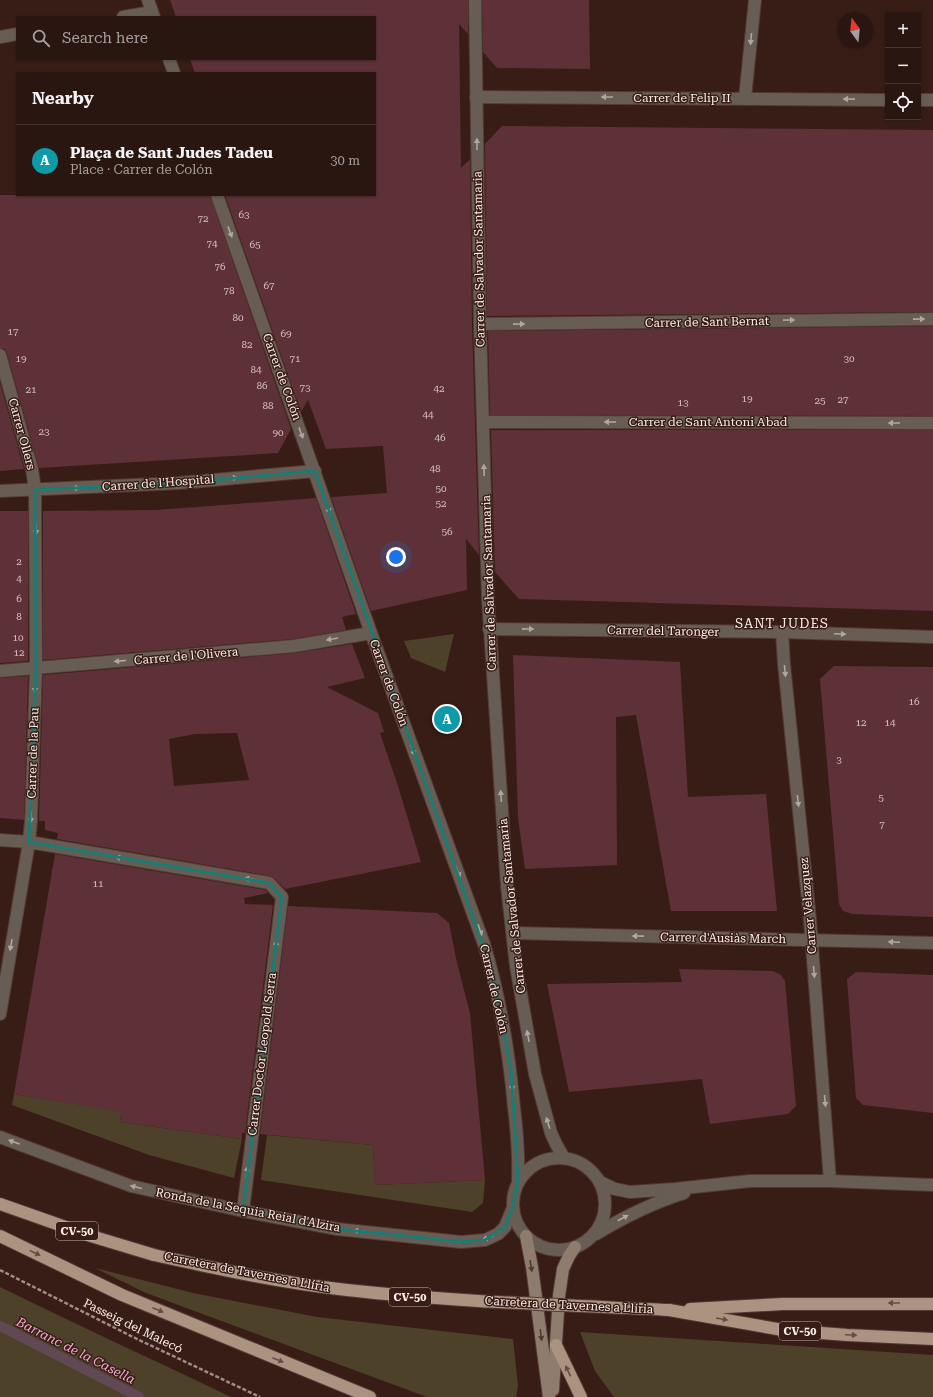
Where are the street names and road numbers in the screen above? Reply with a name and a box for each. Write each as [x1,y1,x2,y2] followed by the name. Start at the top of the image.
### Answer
[633,91,731,105] street label: Carrer de Felip II
[470,170,488,347] street label: Carrer de Salvador Santamaria
[645,314,770,330] street label: Carrer de Sant Bernat
[260,332,304,423] street label: Carrer de Colón
[6,397,38,472] street label: Carrer Ollers
[629,415,788,429] street label: Carrer de Sant Antoni Abad
[101,472,215,494] street label: Carrer de l'Hospital
[479,494,499,671] street label: Carrer de Salvador Santamaria
[607,623,719,639] street label: Carrer del Taronger
[367,638,411,729] street label: Carrer de Colón
[133,644,239,668] street label: Carrer de l'Olivera
[24,707,42,799] street label: Carrer de la Pau
[496,817,528,994] street label: Carrer de Salvador Santamaria
[797,857,819,955] street label: Carrer Velazquez
[660,930,786,946] street label: Carrer d'Ausiàs March
[477,943,511,1035] street label: Carrer de Colón
[245,971,279,1136] street label: Carrer Doctor Leopold Serra
[154,1185,342,1235] street label: Ronda de la Sequia Reial d'Alzira
[56,1222,98,1240] road number: CV-50
[163,1249,332,1295] street label: Carretera de Tavernes a Llíria
[389,1288,431,1306] road number: CV-50
[484,1294,654,1316] street label: Carretera de Tavernes a Llíria
[81,1296,185,1356] street label: Passeig del Malecó
[779,1322,821,1340] road number: CV-50

